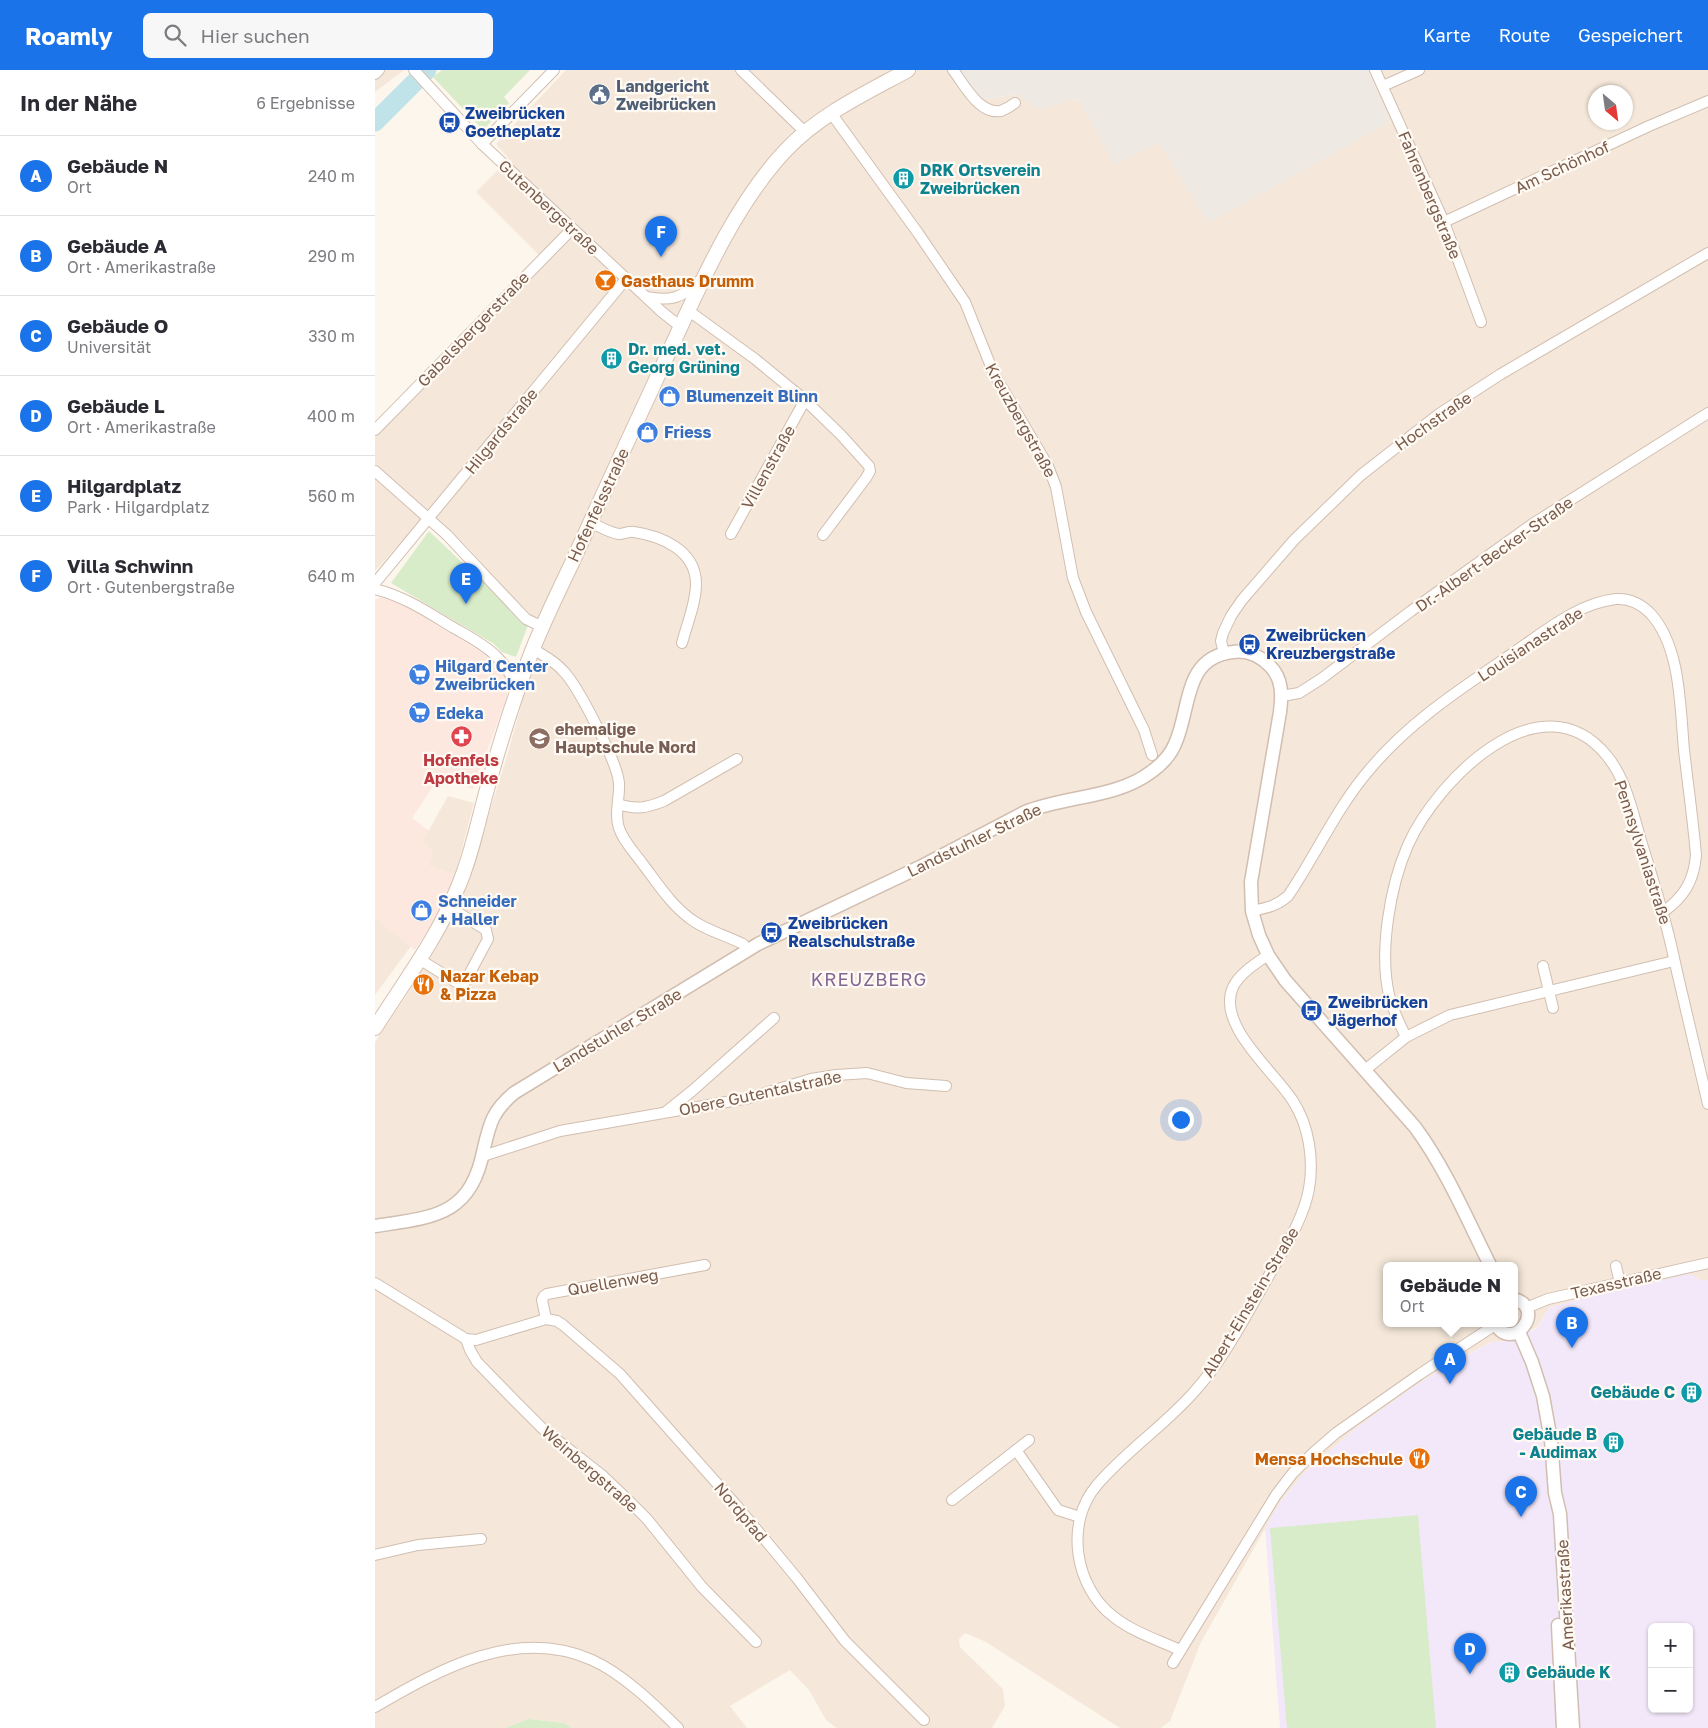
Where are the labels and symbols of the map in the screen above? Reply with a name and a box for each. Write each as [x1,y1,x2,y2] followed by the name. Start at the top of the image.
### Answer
[616,76,716,114] place label: Landgericht Zweibrücken
[588,83,612,107] public building icon: Landgericht Zweibrücken
[1588,85,1633,130] north arrow
[465,103,565,141] place label: Zweibrücken Goetheplatz
[437,110,461,134] bus stop icon: Zweibrücken Goetheplatz
[1394,128,1466,262] street label: Fahrenbergstraße
[1511,136,1613,198] street label: Am Schönhof
[495,155,603,259] street label: Gutenbergstraße
[920,160,1040,198] place label: DRK Ortsverein Zweibrücken
[892,167,916,191] building icon: DRK Ortsverein Zweibrücken
[645,216,677,257] pin: F
[413,267,533,391] street label: Gabelsbergerstraße
[593,269,617,293] bar icon: Gasthaus Drumm
[621,271,754,291] place label: Gasthaus Drumm
[628,339,740,377] place label: Dr. med. vet. Georg Grüning
[600,346,624,370] building icon: Dr. med. vet. Georg Grüning
[981,359,1061,481] street label: Kreuzbergstraße
[460,384,542,478] street label: Hilgardstraße
[658,384,682,408] shop icon: Blumenzeit Blinn
[686,386,818,406] place label: Blumenzeit Blinn
[1391,387,1475,455] street label: Hochstraße
[636,420,660,444] shop icon: Friess
[664,422,712,442] place label: Friess
[737,422,799,512] street label: Villenstraße
[563,445,633,565] street label: Hofenfelsstraße
[1411,492,1577,616] street label: Dr.-Albert-Becker-Straße
[450,563,482,604] pin: E
[1473,602,1587,686] street label: Louisianastraße
[1266,625,1395,663] place label: Zweibrücken Kreuzbergstraße
[1238,632,1262,656] bus stop icon: Zweibrücken Kreuzbergstraße
[435,656,548,694] place label: Hilgard Center Zweibrücken
[407,663,431,687] supermarket icon: Hilgard Center Zweibrücken
[408,701,432,725] supermarket icon: Edeka
[436,703,484,723] place label: Edeka
[555,719,696,757] place label: ehemalige Hauptschule Nord
[449,724,473,748] pharmacy icon: Hofenfels Apotheke
[527,726,551,750] school or university icon: ehemalige Hauptschule Nord
[423,750,499,788] place label: Hofenfels Apotheke
[1610,777,1676,927] street label: Pennsylvaniastraße
[904,799,1044,881] street label: Landstuhler Straße
[438,891,517,929] place label: Schneider + Haller
[410,898,434,922] shop icon: Schneider + Haller
[788,913,915,951] place label: Zweibrücken Realschulstraße
[760,920,784,944] bus stop icon: Zweibrücken Realschulstraße
[440,966,539,1004] place label: Nazar Kebap & Pizza
[811,968,927,990] district label: KREUZBERG
[412,973,436,997] restaurant icon: Nazar Kebap & Pizza
[549,984,685,1076] street label: Landstuhler Straße
[1328,992,1428,1030] place label: Zweibrücken Jägerhof
[1300,999,1324,1023] bus stop icon: Zweibrücken Jägerhof
[677,1066,843,1120] street label: Obere Gutentalstraße
[1168,1107,1194,1133] your location
[1197,1223,1303,1381] street label: Albert-Einstein-Straße
[1569,1263,1663,1303] street label: Texasstraße
[566,1264,660,1300] street label: Quellenweg
[1556,1307,1588,1348] pin: B
[1434,1343,1466,1384] pin: A
[1679,1380,1703,1404] building icon: Gebäude C
[1591,1382,1675,1402] place label: Gebäude C
[538,1422,642,1516] street label: Weinbergstraße
[1513,1424,1598,1462] place label: Gebäude B - Audimax
[1601,1431,1625,1455] building icon: Gebäude B - Audimax
[1407,1447,1431,1471] restaurant icon: Mensa Hochschule
[1255,1449,1403,1469] place label: Mensa Hochschule
[1505,1476,1537,1517] pin: C
[710,1478,772,1546] street label: Nordpfad
[1552,1539,1578,1651] street label: Amerikastraße
[1454,1633,1486,1674] pin: D
[1498,1660,1522,1684] building icon: Gebäude K
[1526,1662,1611,1682] place label: Gebäude K

